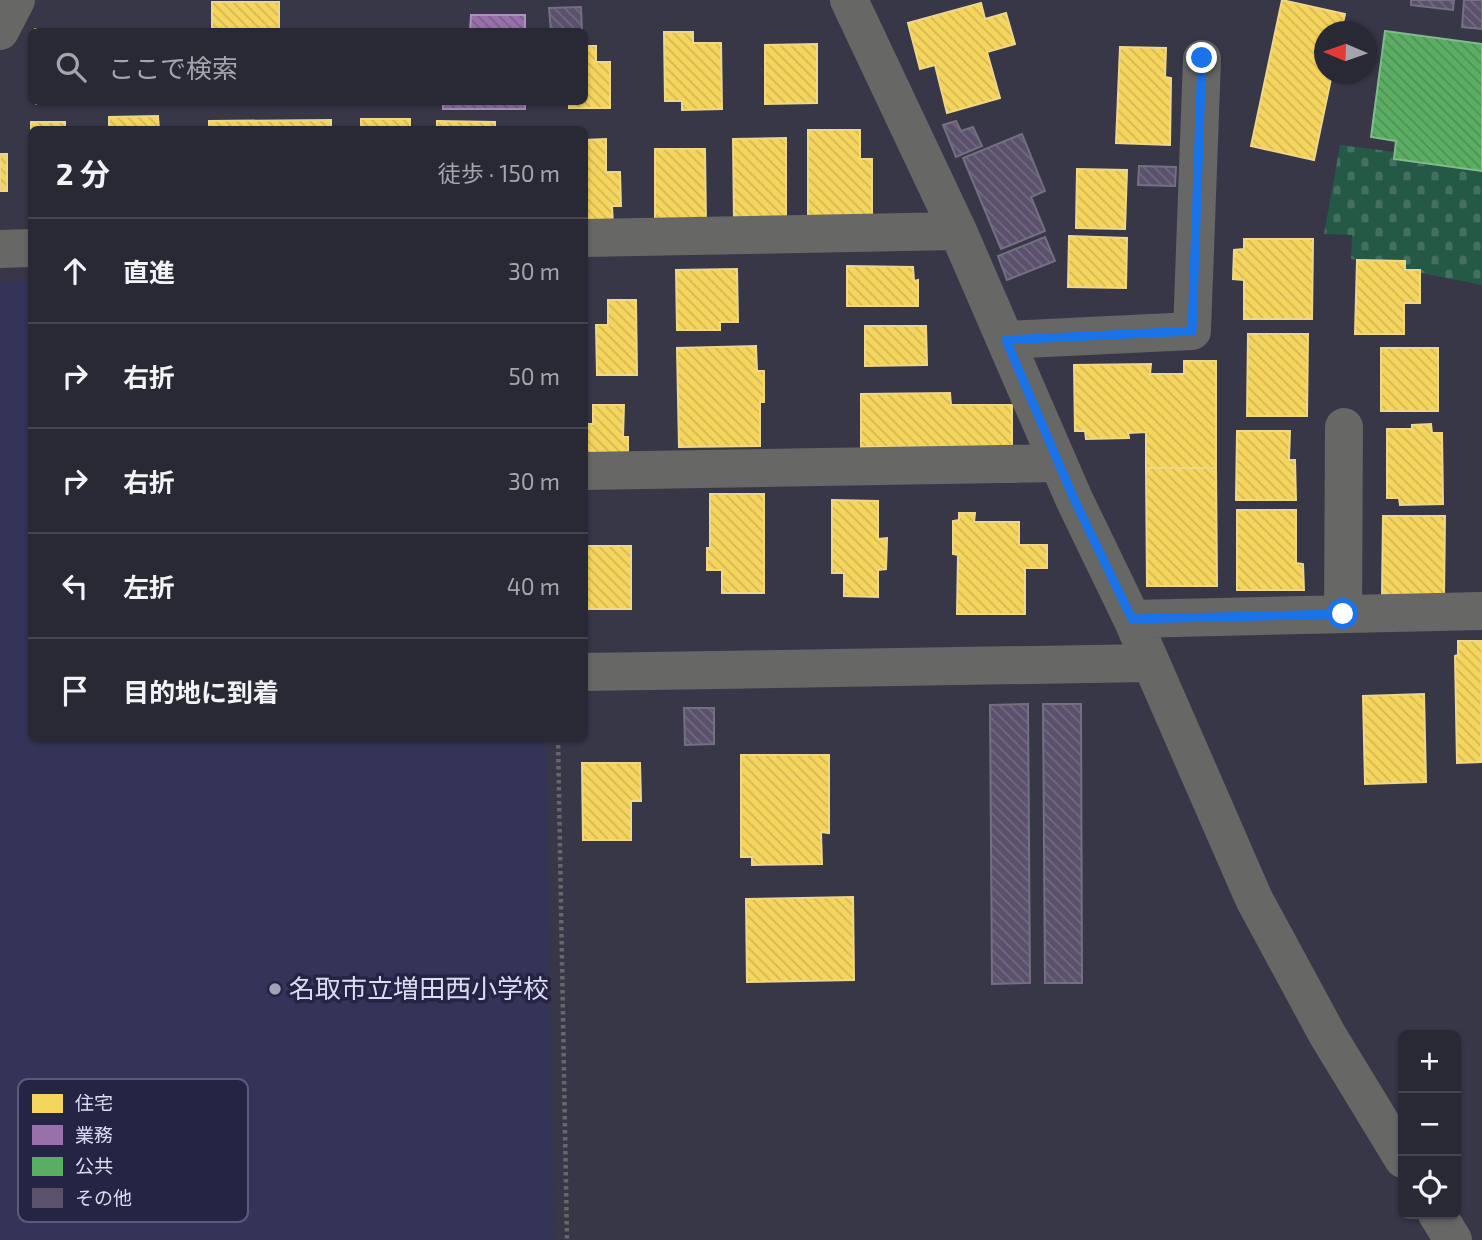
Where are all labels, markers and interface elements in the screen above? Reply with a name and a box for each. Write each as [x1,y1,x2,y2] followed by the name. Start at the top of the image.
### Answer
[1314,21,1377,84] north arrow
[28,28,588,105] search box
[1186,42,1217,73] route end
[52,48,90,86] icon: search
[108,52,238,83] text: ここで検索
[56,155,110,191] text: 2 分
[438,159,560,187] text: 徒歩 · 150 m
[56,252,94,290] icon: ahead
[123,256,175,287] text: 直進
[508,257,560,285] text: 30 m
[56,357,94,395] icon: right
[123,361,175,392] text: 右折
[509,362,560,390] text: 50 m
[56,462,94,500] icon: right
[123,466,175,497] text: 右折
[508,467,560,495] text: 30 m
[56,567,94,605] icon: left
[123,571,175,602] text: 左折
[507,572,560,600] text: 40 m
[1327,598,1358,629] route start
[56,672,94,710] icon: arrive
[123,676,279,707] text: 目的地に到着
[289,972,549,1003] place label: 名取市立増田西小学校
[267,981,283,997] marker: 名取市立増田西小学校
[1398,1030,1461,1219] map controls
[1398,1030,1461,1093] button: +
[18,1079,248,1222] legend
[75,1091,113,1114] text: 住宅
[1398,1093,1461,1156] button: −
[75,1123,113,1146] text: 業務
[75,1154,113,1177] text: 公共
[1398,1156,1461,1219] button: locate
[75,1186,132,1209] text: その他

